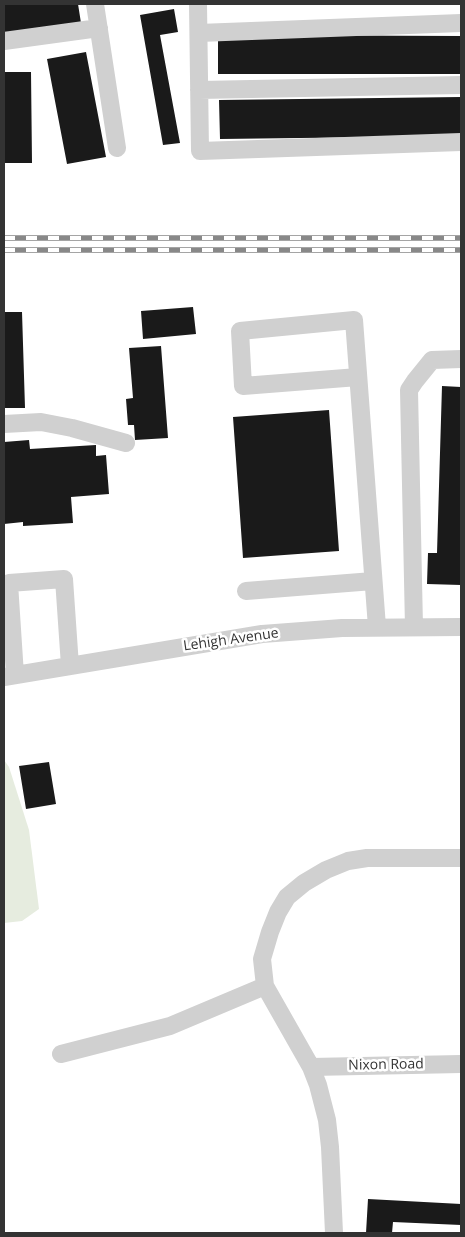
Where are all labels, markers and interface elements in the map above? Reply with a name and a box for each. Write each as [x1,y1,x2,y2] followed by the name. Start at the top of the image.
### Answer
[182,625,280,655] street label: Lehigh Avenue
[348,1056,424,1074] street label: Nixon Road

